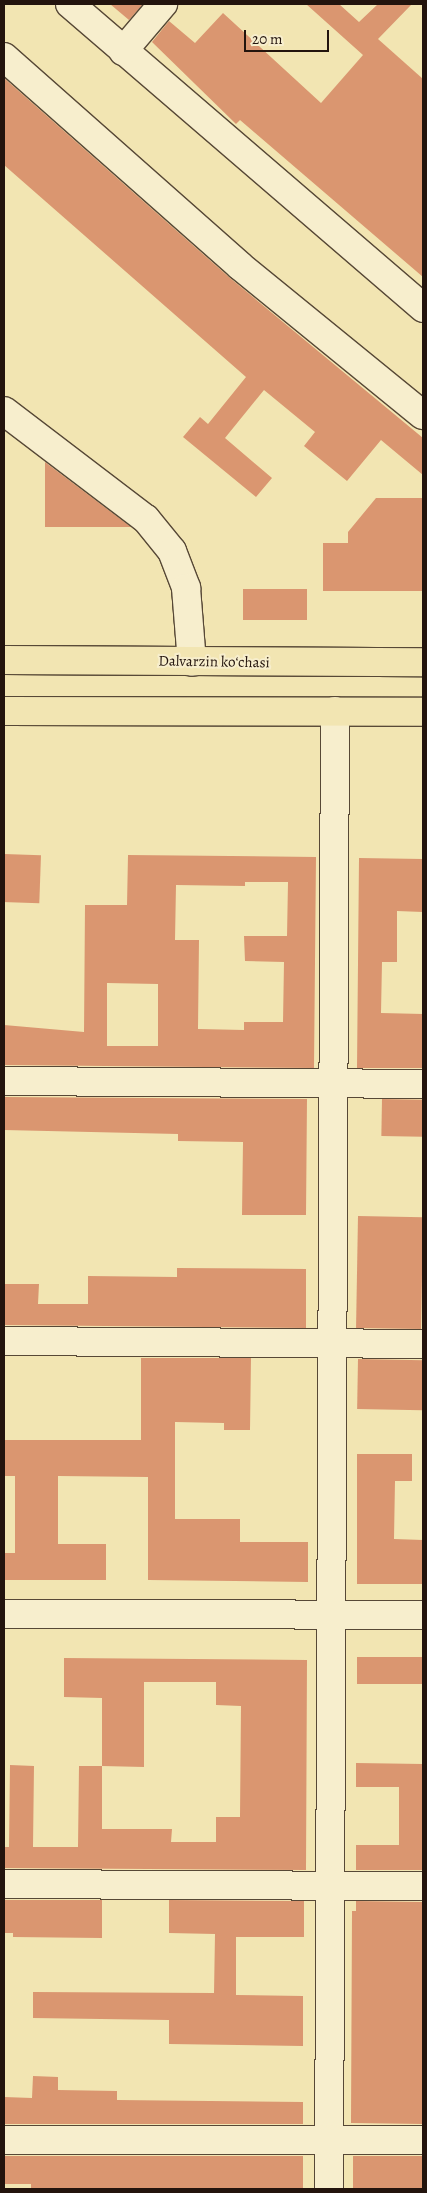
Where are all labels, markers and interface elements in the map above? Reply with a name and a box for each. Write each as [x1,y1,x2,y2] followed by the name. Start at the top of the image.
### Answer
[247,20,332,52] scale bar
[252,29,283,49] text: 20 m
[158,652,270,672] street label: Dalvarzin koʻchasi

